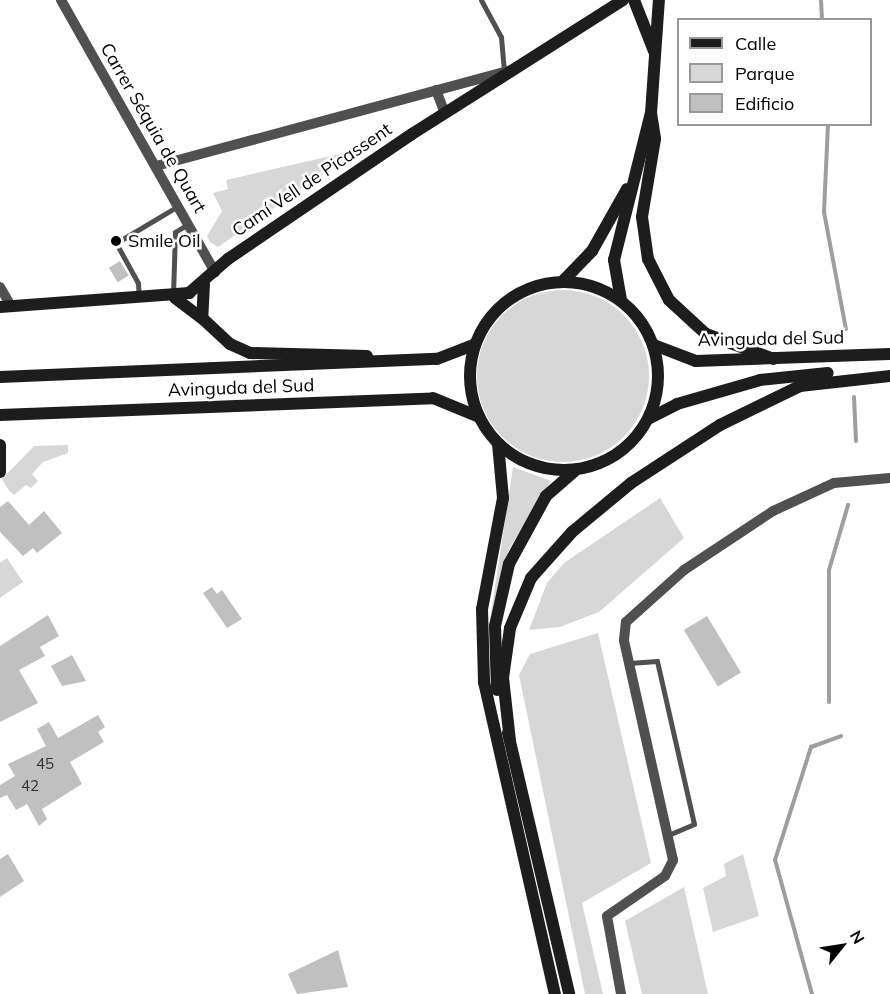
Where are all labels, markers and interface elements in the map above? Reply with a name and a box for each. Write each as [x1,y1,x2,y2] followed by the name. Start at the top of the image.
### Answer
[677,18,872,126] legend
[735,32,776,55] text: Calle
[96,39,210,217] street label: Carrer Séquia de Quart
[735,62,794,85] text: Parque
[735,92,794,115] text: Edificio
[228,119,396,241] street label: Camí Vell de Picassent
[128,230,201,252] place label: Smile Oil
[109,234,123,248] marker: Smile Oil
[697,327,845,351] street label: Avinguda del Sud
[167,375,315,401] street label: Avinguda del Sud
[36,755,54,773] house number: 45
[21,777,39,795] house number: 42
[812,916,872,976] north arrow
[846,927,869,947] text: N

